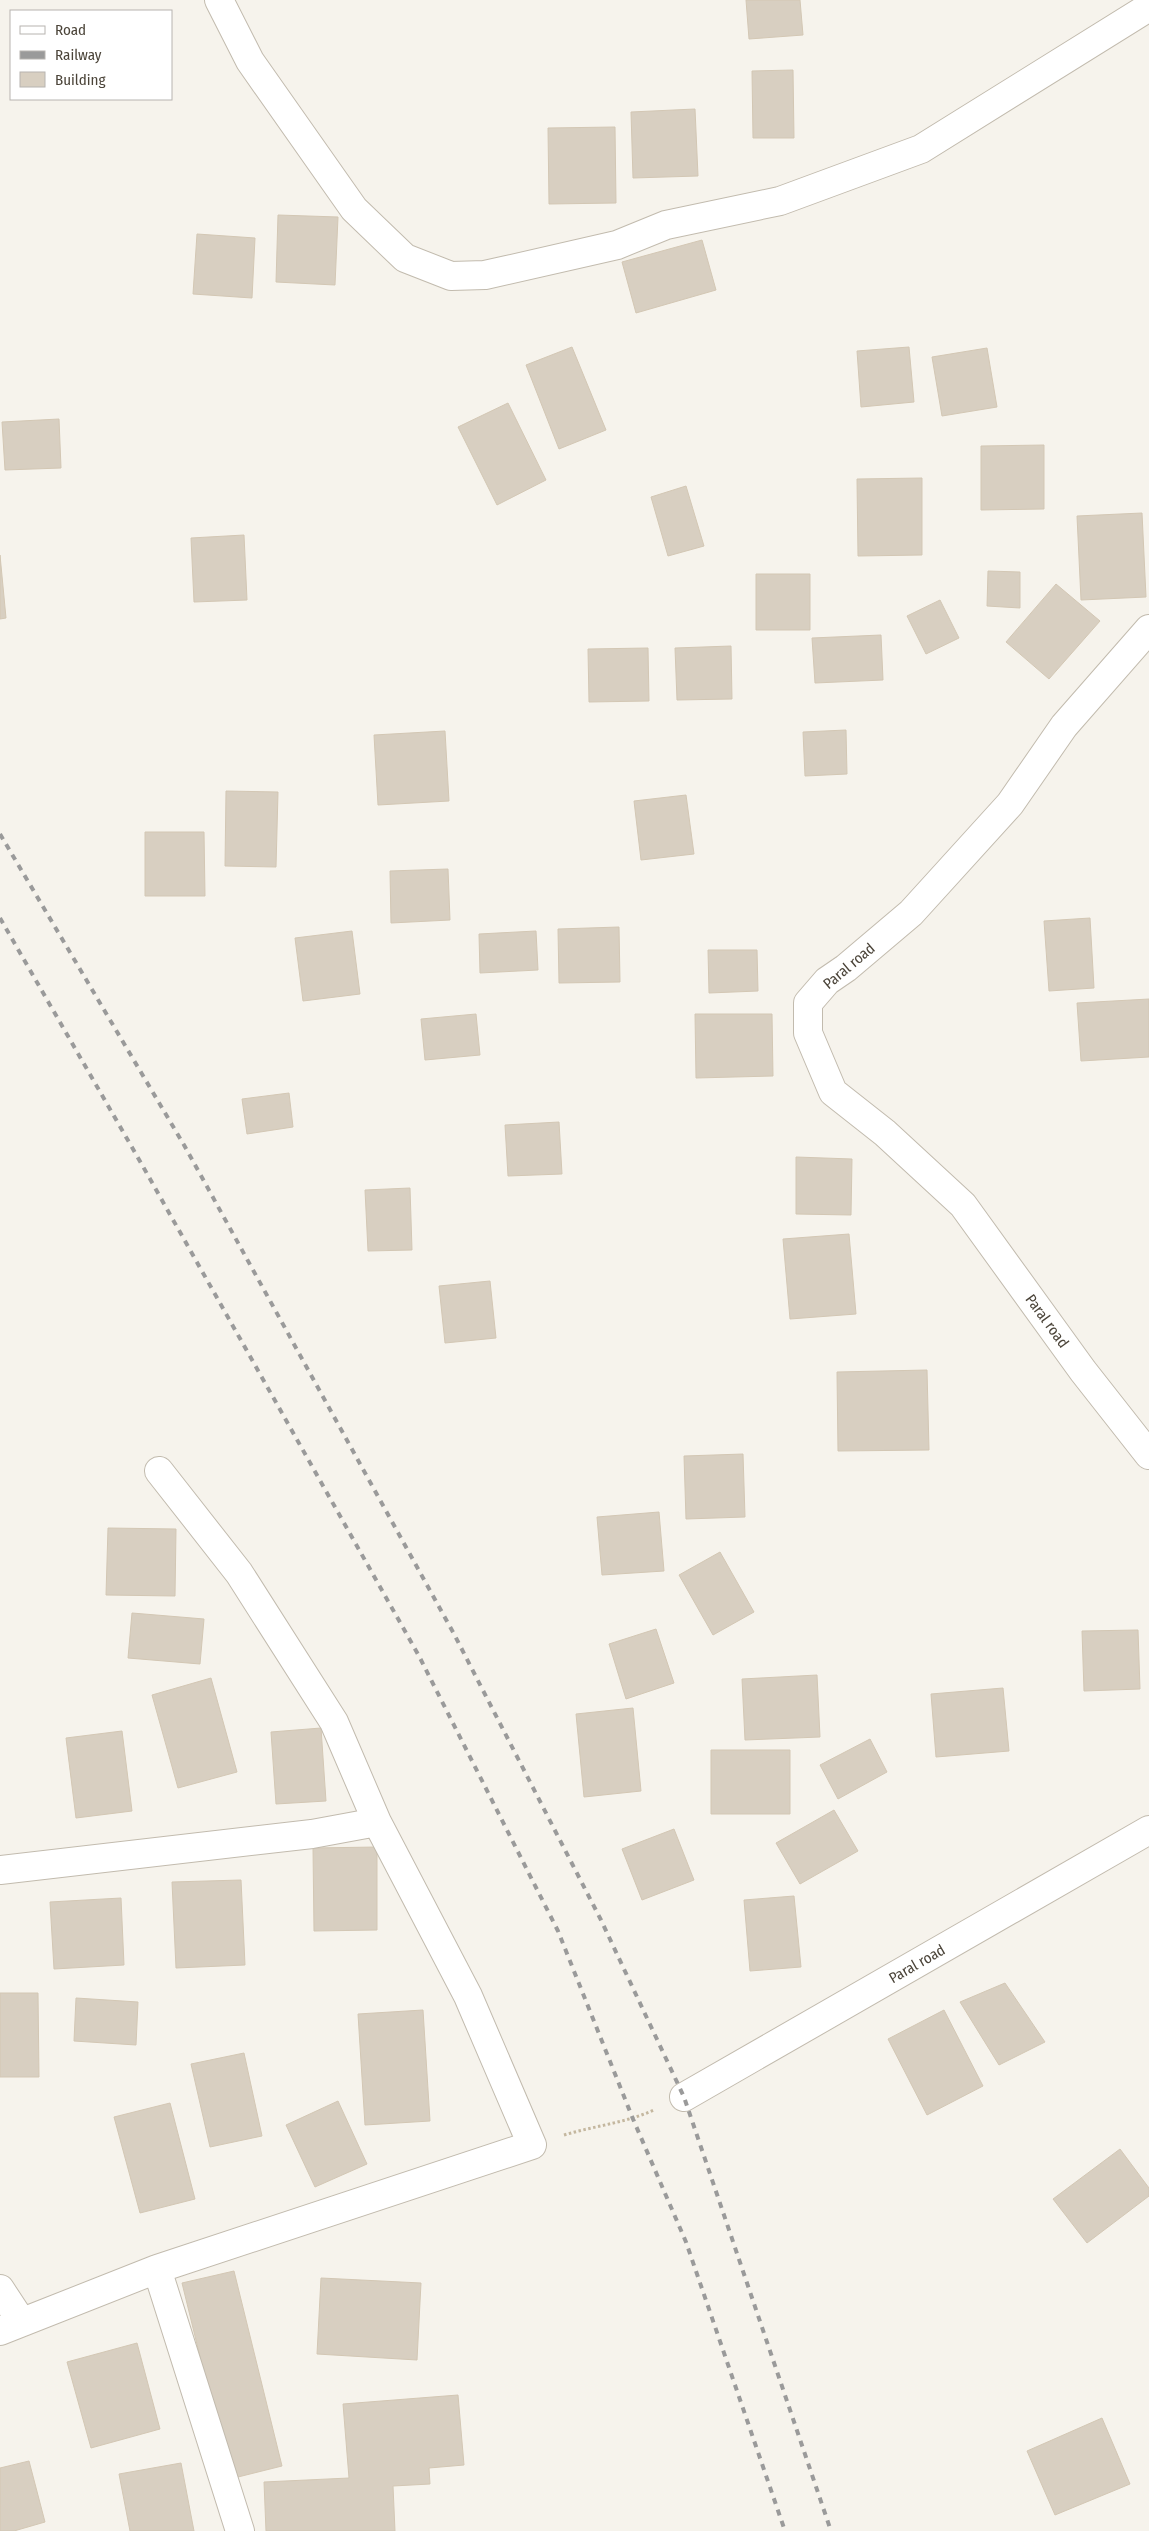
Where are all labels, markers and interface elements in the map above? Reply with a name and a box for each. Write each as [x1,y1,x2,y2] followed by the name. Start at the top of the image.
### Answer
[10,10,172,100] legend
[55,21,86,39] text: Road
[55,46,102,64] text: Railway
[55,71,106,89] text: Building
[820,939,878,993] street label: Paral road
[1022,1291,1072,1351] street label: Paral road
[886,1941,948,1987] street label: Paral road

